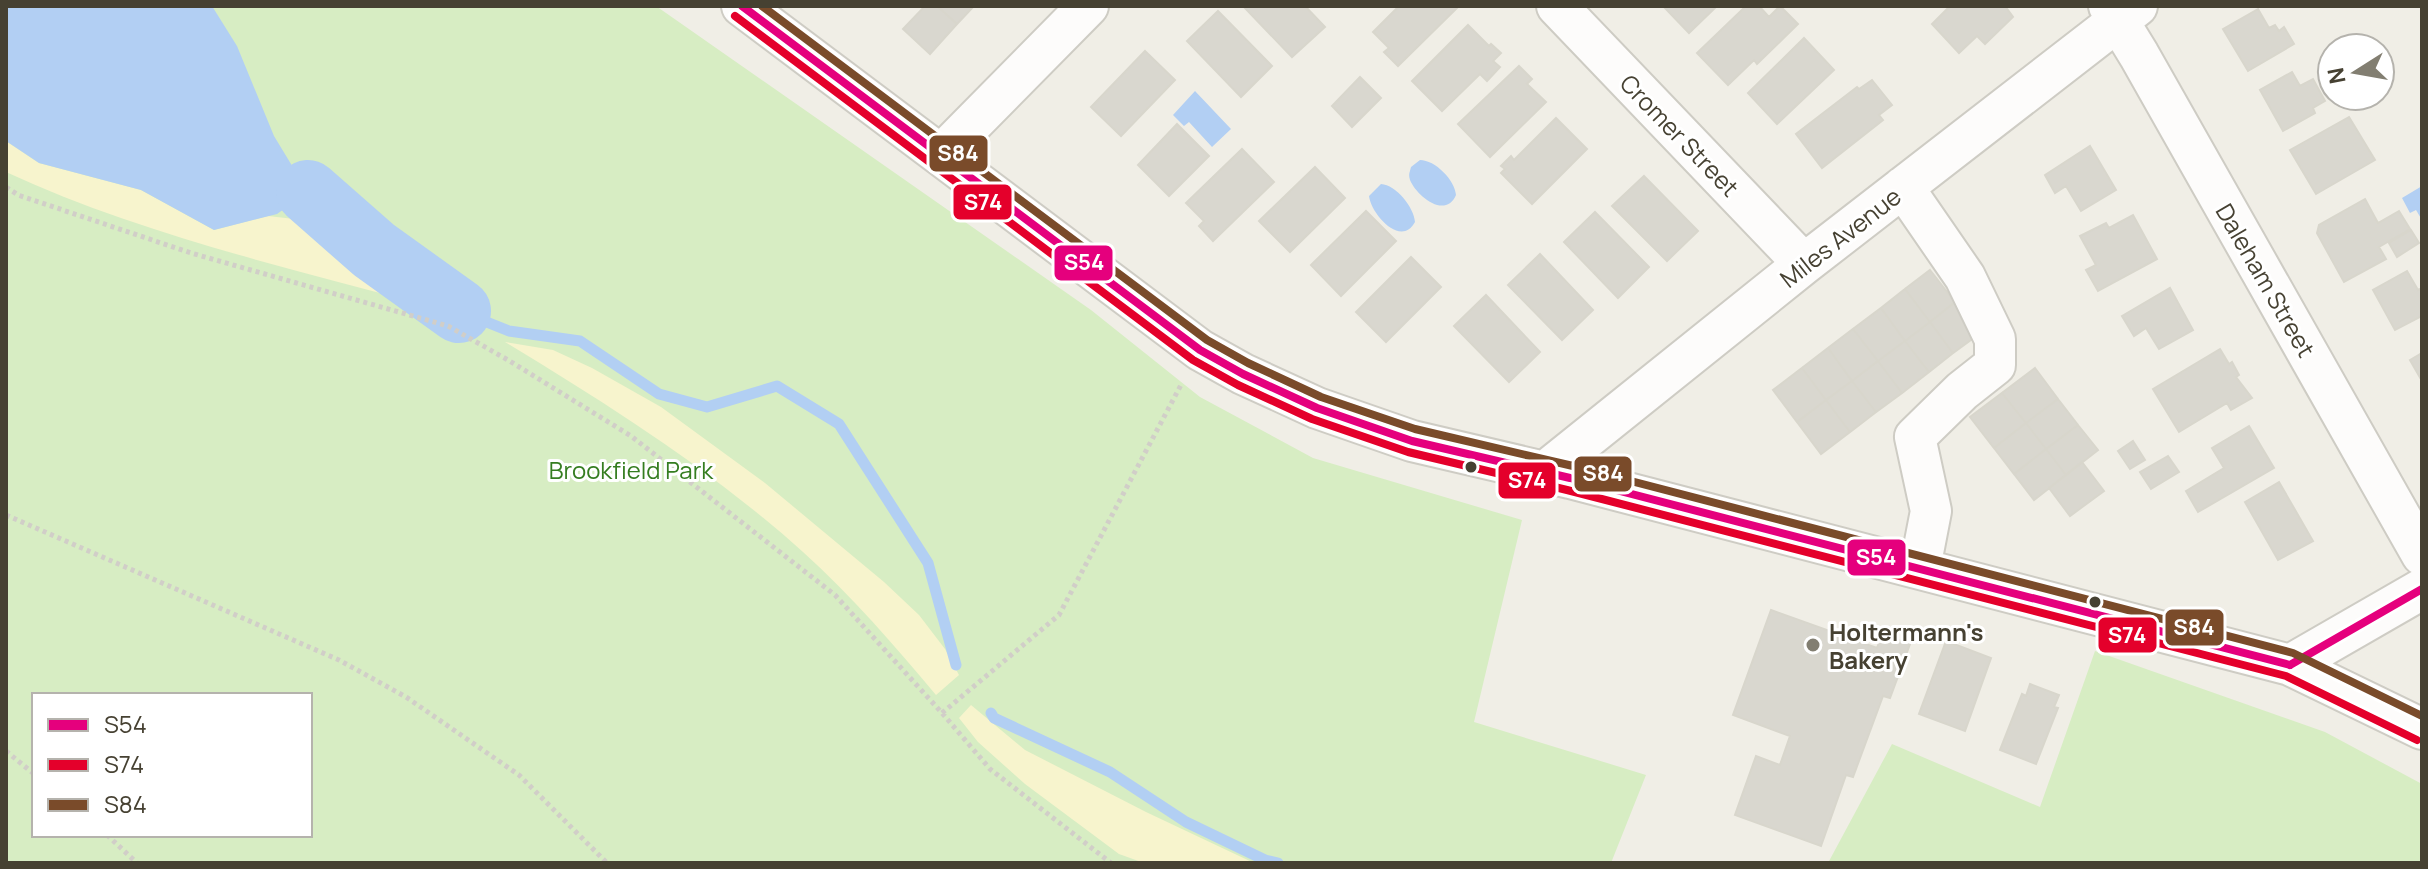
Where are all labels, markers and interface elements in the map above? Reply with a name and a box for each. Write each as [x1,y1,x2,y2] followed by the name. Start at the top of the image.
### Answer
[2316,32,2396,112] north arrow
[2320,65,2353,86] text: N
[1613,67,1747,203] street label: Cromer Street
[928,134,989,173] line badge: S84
[937,138,979,168] text: S84
[1773,179,1907,295] street label: Miles Avenue
[952,183,1013,221] line badge: S74
[964,187,1002,217] text: S74
[2209,197,2323,363] street label: Daleham Street
[1053,244,1114,282] line badge: S54
[1064,247,1104,277] text: S54
[549,453,714,486] park label: Brookfield Park
[1573,455,1633,493] line badge: S84
[1582,458,1624,488] text: S84
[1463,459,1479,475] unlabelled marker
[1497,461,1557,500] line badge: S74
[1508,465,1546,495] text: S74
[1846,538,1907,577] line badge: S54
[1856,542,1896,572] text: S54
[2087,594,2103,610] unlabelled marker
[2164,608,2225,647] line badge: S84
[2173,612,2215,642] text: S84
[1829,615,1983,676] place label: Holtermann's Bakery
[2097,616,2158,654] line badge: S74
[2108,620,2146,650] text: S74
[1804,636,1822,654] marker: Holtermann's Bakery
[32,693,312,837] legend
[104,707,147,740] text: S54
[104,747,144,780] text: S74
[104,787,147,820] text: S84

